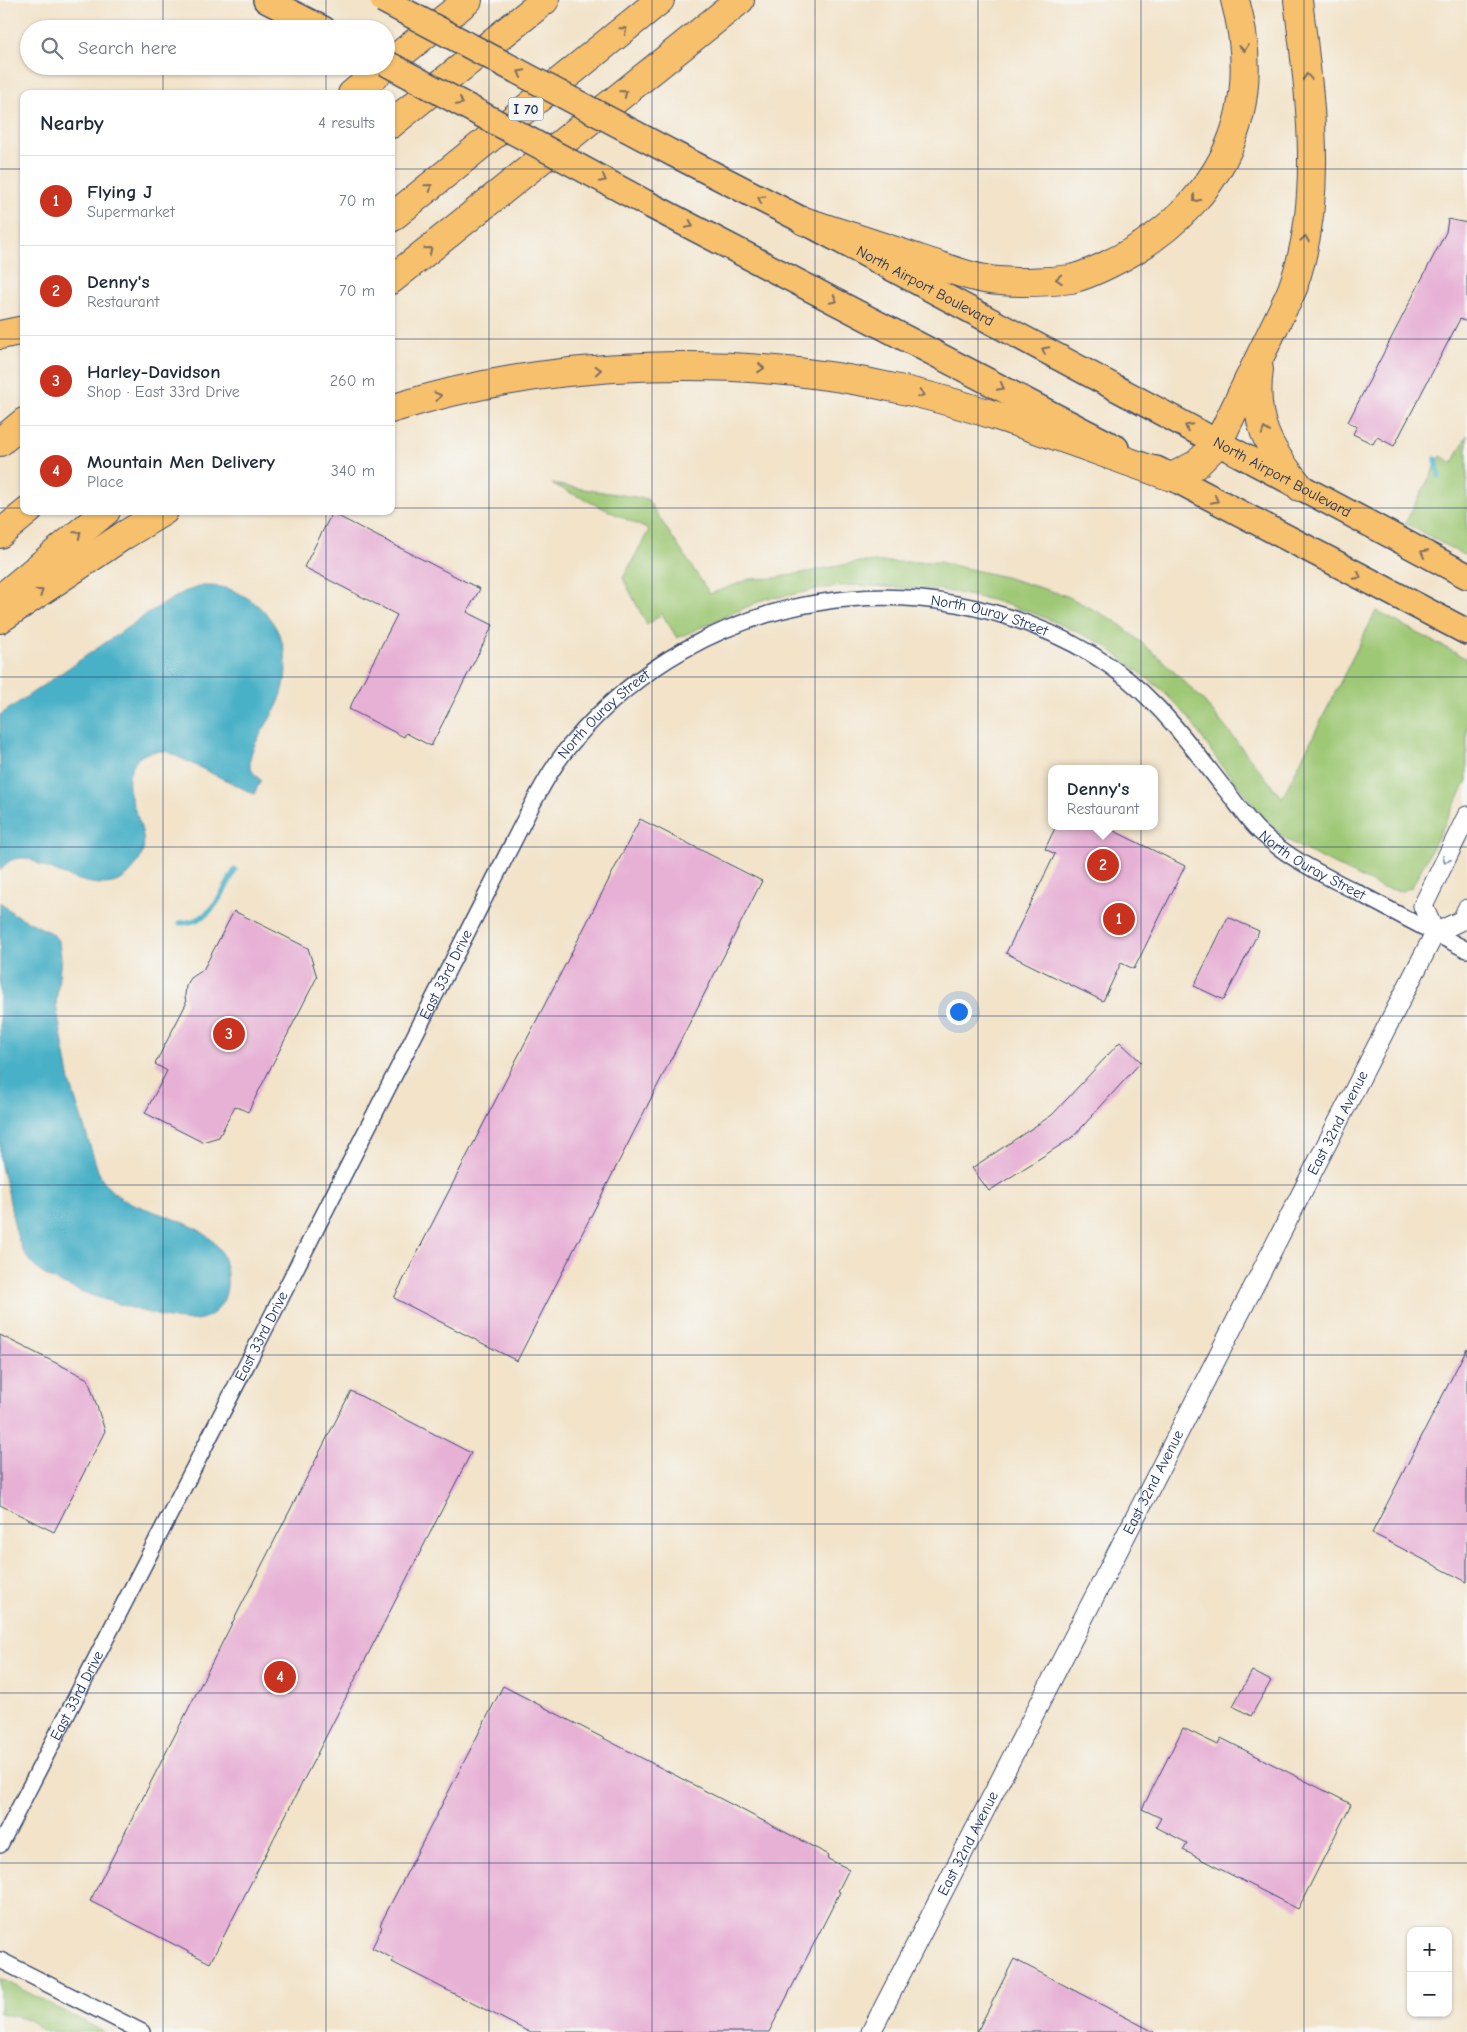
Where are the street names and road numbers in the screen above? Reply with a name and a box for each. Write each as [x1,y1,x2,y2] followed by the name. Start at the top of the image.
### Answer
[508,98,544,120] road number: I 70
[853,242,997,330] street label: North Airport Boulevard
[1210,433,1354,521] street label: North Airport Boulevard
[930,591,1052,640] street label: North Ouray Street
[554,665,654,762] street label: North Ouray Street
[1255,826,1369,905] street label: North Ouray Street
[415,926,476,1022] street label: East 33rd Drive
[1303,1067,1372,1178] street label: East 32nd Avenue
[231,1288,292,1384] street label: East 33rd Drive
[1119,1427,1188,1537] street label: East 32nd Avenue
[46,1647,107,1743] street label: East 33rd Drive
[934,1788,1002,1899] street label: East 32nd Avenue

